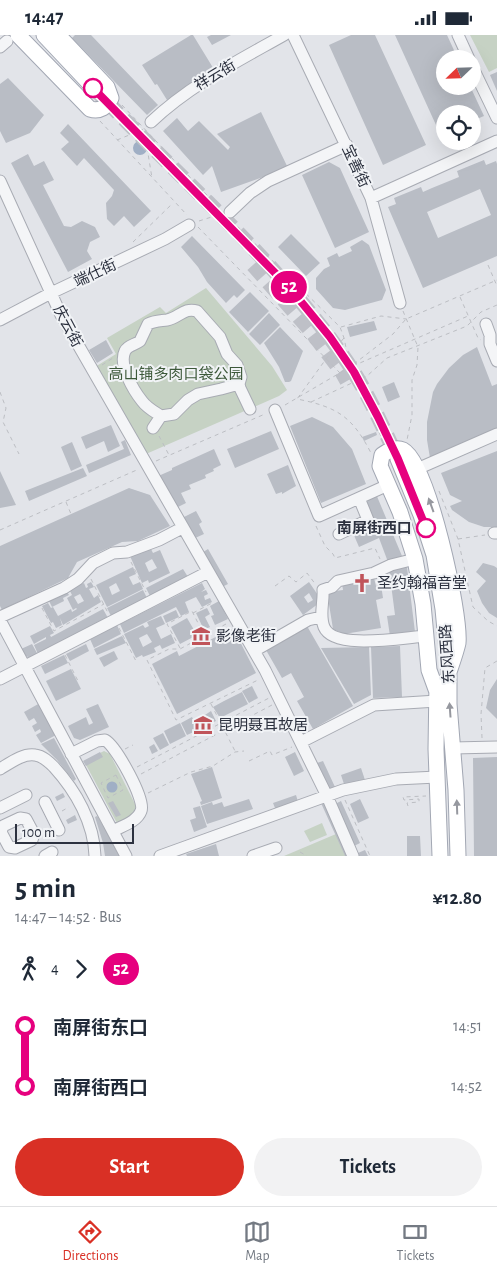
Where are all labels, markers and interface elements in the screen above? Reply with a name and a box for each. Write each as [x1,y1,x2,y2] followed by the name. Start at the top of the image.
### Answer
[25,8,64,27] text: 14:47
[436,50,481,95] north arrow
[436,50,481,150] map controls
[192,57,238,93] street label: 祥云街
[83,78,103,98] unlabelled marker
[436,105,481,150] button: locate
[339,142,373,190] street label: 宝善街
[71,255,119,290] street label: 端仕街
[266,271,312,303] line badge: 52
[281,278,297,296] text: 52
[50,302,86,350] street label: 庆云街
[108,366,244,382] park label: 高山铺多肉口袋公园
[427,497,435,512] one-way arrow
[416,518,436,538] marker: 南屏街西口
[337,520,412,536] place label: 南屏街西口
[351,572,373,594] church icon: 圣约翰福音堂
[377,575,467,591] place label: 圣约翰福音堂
[437,624,457,684] street label: 东风西路
[190,625,212,647] museum icon: 影像老街
[216,628,276,644] place label: 影像老街
[445,702,453,718] one-way arrow
[192,714,214,736] museum icon: 昆明聂耳故居
[218,717,308,733] place label: 昆明聂耳故居
[452,799,460,815] one-way arrow
[15,821,134,844] scale bar
[22,826,55,840] text: 100 m
[15,875,76,903] text: 5 min
[433,889,482,908] text: ¥12.80
[15,909,122,925] text: 14:47 – 14:52 · Bus
[15,955,43,983] icon: walk
[67,955,95,983] icon: forward
[51,960,59,976] text: 4
[113,960,129,978] text: 52
[453,1018,482,1034] text: 14:51
[53,1019,148,1038] text: 南屏街东口
[451,1078,482,1094] text: 14:52
[53,1079,148,1098] text: 南屏街西口
[15,1138,244,1196] button: Start
[254,1138,482,1196] button: Tickets
[63,1218,118,1265] tab: Directions
[243,1218,271,1265] tab: Map
[397,1218,434,1265] tab: Tickets

